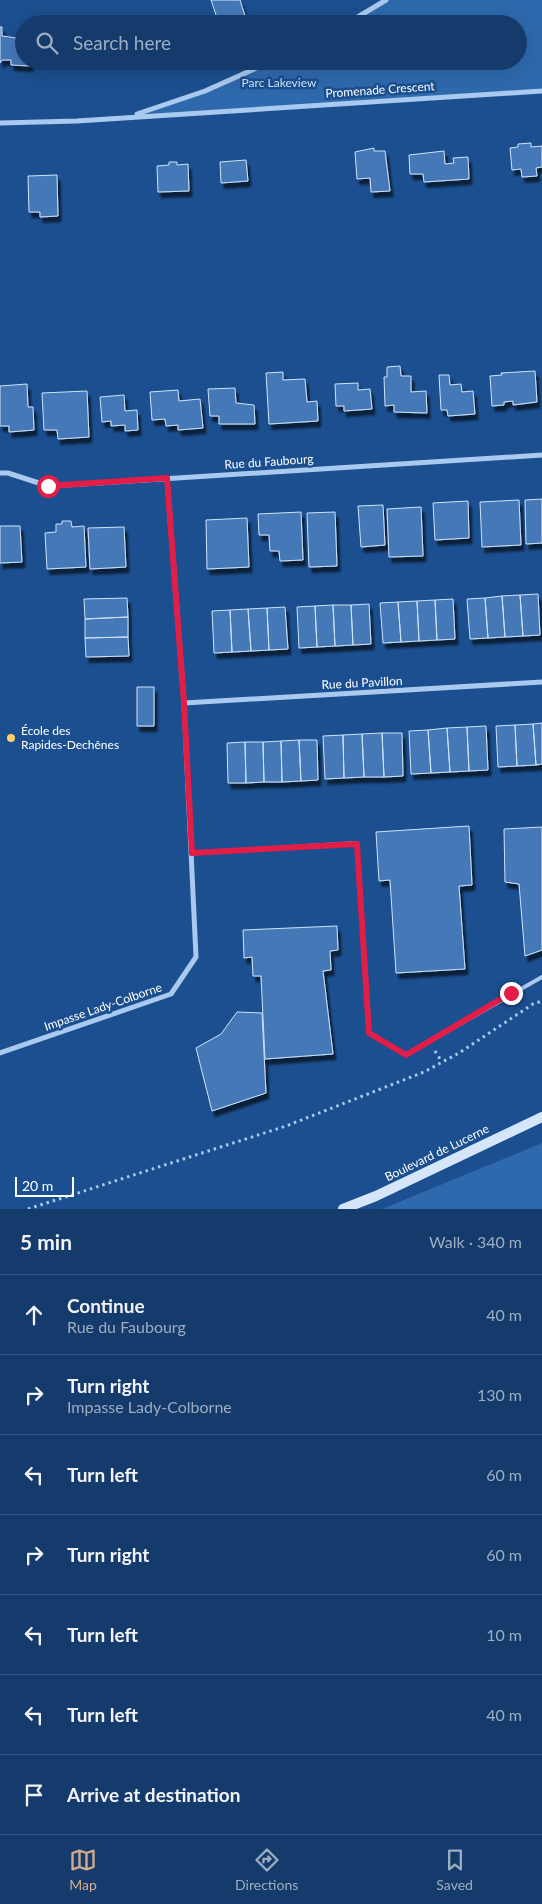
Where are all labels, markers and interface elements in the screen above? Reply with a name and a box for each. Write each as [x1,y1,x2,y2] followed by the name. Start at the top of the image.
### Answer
[15,15,527,70] search box
[33,29,61,57] icon: search
[73,31,171,54] text: Search here
[242,75,317,90] park label: Parc Lakeview
[325,78,436,101] street label: Promenade Crescent
[224,451,314,472] street label: Rue du Faubourg
[37,475,60,498] route start
[321,673,403,692] street label: Rue du Pavillon
[21,723,119,752] place label: École des Rapides-Dechênes
[5,732,17,744] marker: École des Rapides-Dechênes
[42,979,164,1034] street label: Impasse Lady-Colborne
[500,982,523,1005] route end
[382,1121,491,1184] street label: Boulevard de Lucerne
[15,1174,74,1197] scale bar
[22,1177,53,1194] text: 20 m
[20,1229,72,1254] text: 5 min
[429,1232,522,1251] text: Walk · 340 m
[67,1294,145,1317] text: Continue
[20,1301,48,1329] icon: ahead
[486,1305,522,1324] text: 40 m
[67,1317,186,1336] text: Rue du Faubourg
[67,1374,149,1397] text: Turn right
[20,1381,48,1409] icon: right
[477,1385,522,1404] text: 130 m
[67,1397,232,1416] text: Impasse Lady-Colborne
[20,1461,48,1489] icon: left
[67,1463,138,1486] text: Turn left
[486,1465,522,1484] text: 60 m
[20,1541,48,1569] icon: right
[67,1543,149,1566] text: Turn right
[486,1545,522,1564] text: 60 m
[20,1621,48,1649] icon: left
[67,1623,138,1646] text: Turn left
[486,1625,522,1644] text: 10 m
[20,1701,48,1729] icon: left
[67,1703,138,1726] text: Turn left
[486,1705,522,1724] text: 40 m
[20,1781,48,1809] icon: arrive
[67,1783,240,1806] text: Arrive at destination
[69,1846,97,1893] tab: Map
[235,1846,298,1893] tab: Directions
[436,1846,473,1893] tab: Saved

